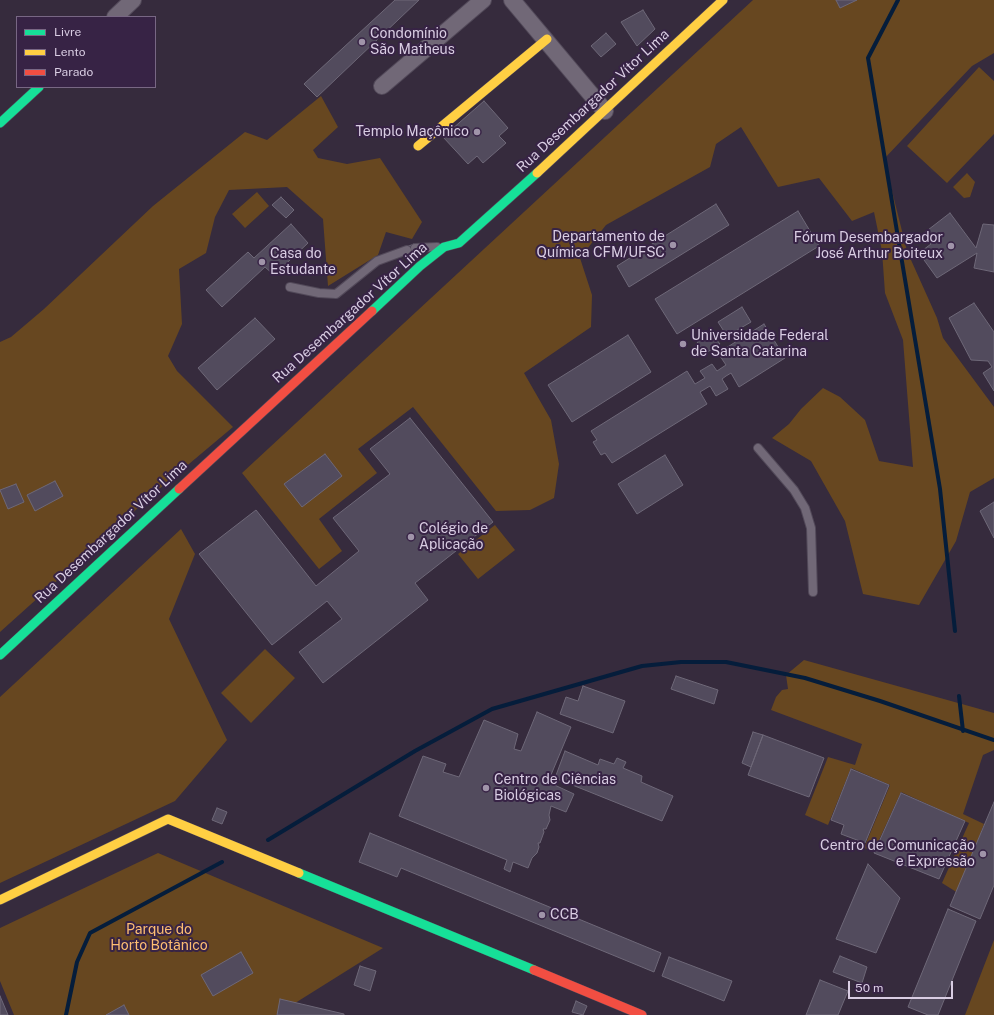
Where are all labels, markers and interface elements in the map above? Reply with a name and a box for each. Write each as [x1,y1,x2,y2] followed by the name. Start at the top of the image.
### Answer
[16,16,156,88] legend
[54,25,81,39] text: Livre
[370,26,455,58] place label: Condomínio São Matheus
[513,26,673,176] street label: Rua Desembargador Vítor Lima
[357,37,367,47] marker: Condomínio São Matheus
[54,45,85,59] text: Lento
[54,65,93,79] text: Parado
[355,124,469,140] place label: Templo Maçônico
[472,127,482,137] marker: Templo Maçônico
[537,229,665,262] place label: Departamento de Química CFM/UFSC
[794,230,943,262] place label: Fórum Desembargador José Arthur Boiteux
[269,239,431,387] street label: Rua Desembargador Vítor Lima
[668,240,678,250] marker: Departamento de Química CFM/UFSC
[946,241,956,251] marker: Fórum Desembargador José Arthur Boiteux
[270,246,336,278] place label: Casa do Estudante
[257,257,267,267] marker: Casa do Estudante
[691,328,828,360] place label: Universidade Federal de Santa Catarina
[678,339,688,349] marker: Universidade Federal de Santa Catarina
[31,457,191,607] street label: Rua Desembargador Vítor Lima
[419,521,488,554] place label: Colégio de Aplicação
[406,532,416,542] marker: Colégio de Aplicação
[494,772,616,804] place label: Centro de Ciências Biológicas
[481,783,491,793] marker: Centro de Ciências Biológicas
[820,838,975,870] place label: Centro de Comunicação e Expressão
[978,849,988,859] marker: Centro de Comunicação e Expressão
[550,907,579,923] place label: CCB
[537,910,547,920] marker: CCB
[110,922,208,954] park label: Parque do Horto Botânico
[850,973,955,999] scale bar
[855,981,883,995] text: 50 m

